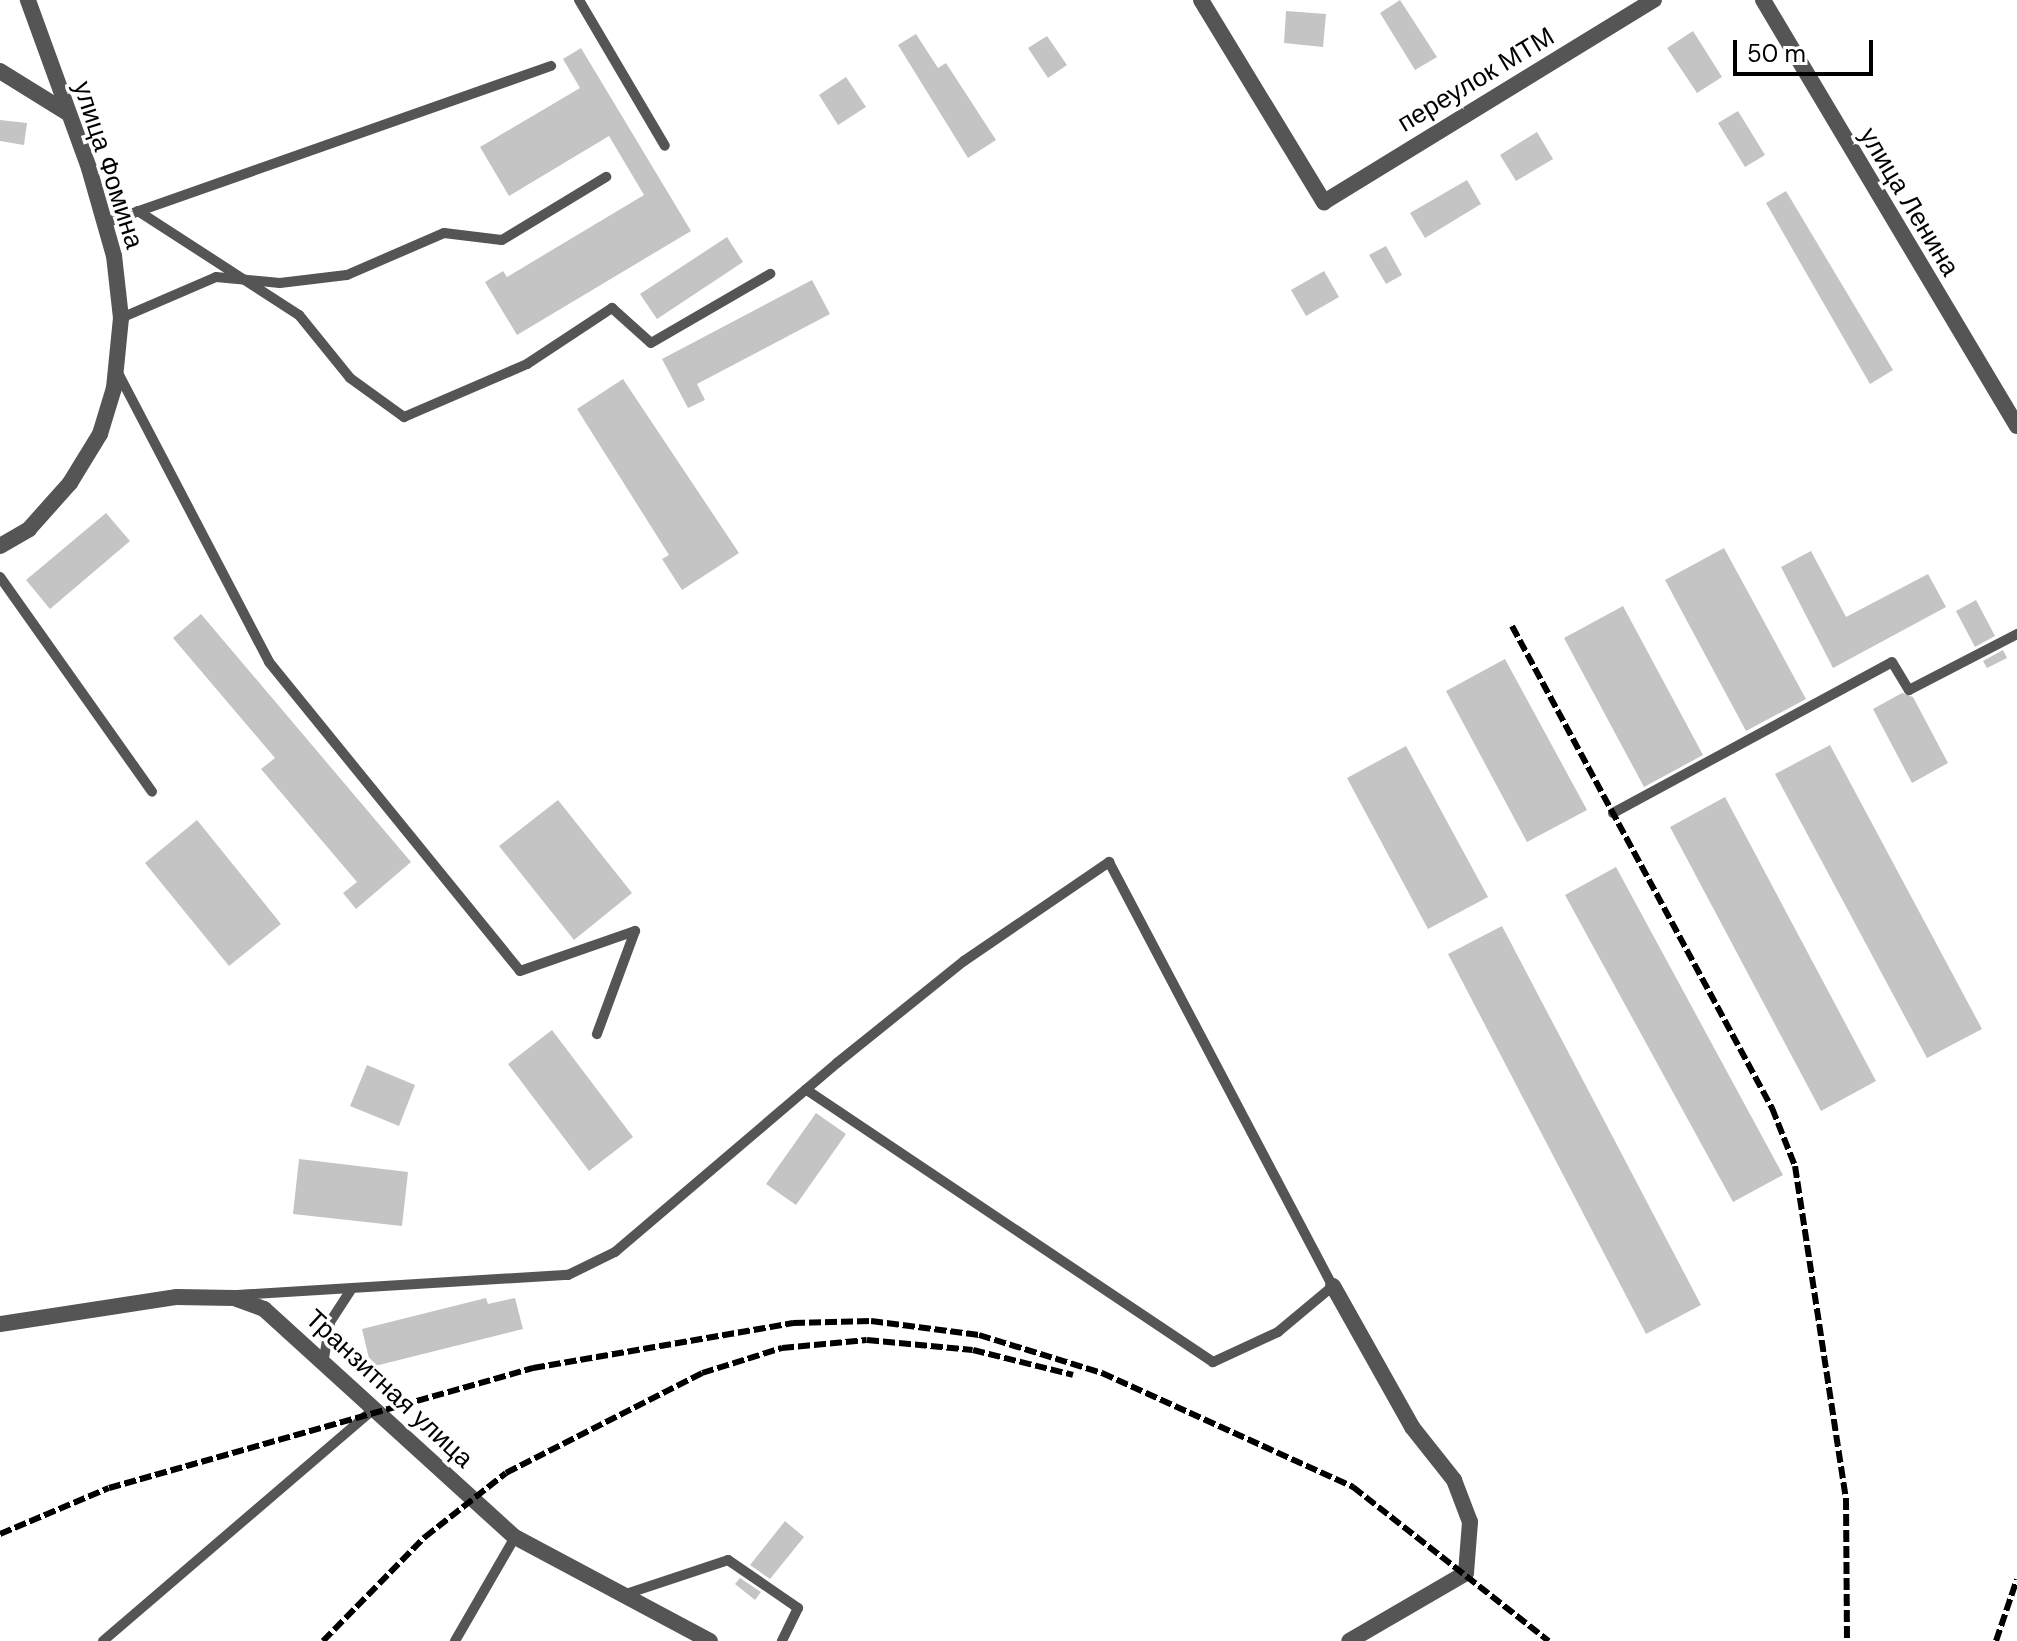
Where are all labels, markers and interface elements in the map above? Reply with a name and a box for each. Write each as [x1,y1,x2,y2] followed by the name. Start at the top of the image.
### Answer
[1392,21,1560,139] street label: переулок МТМ
[1737,24,1877,74] scale bar
[1747,38,1806,69] text: 50 m
[66,78,150,252] street label: улица Фомина
[1852,122,1966,282] street label: улица Ленина
[299,1303,479,1475] street label: Транзитная улица

